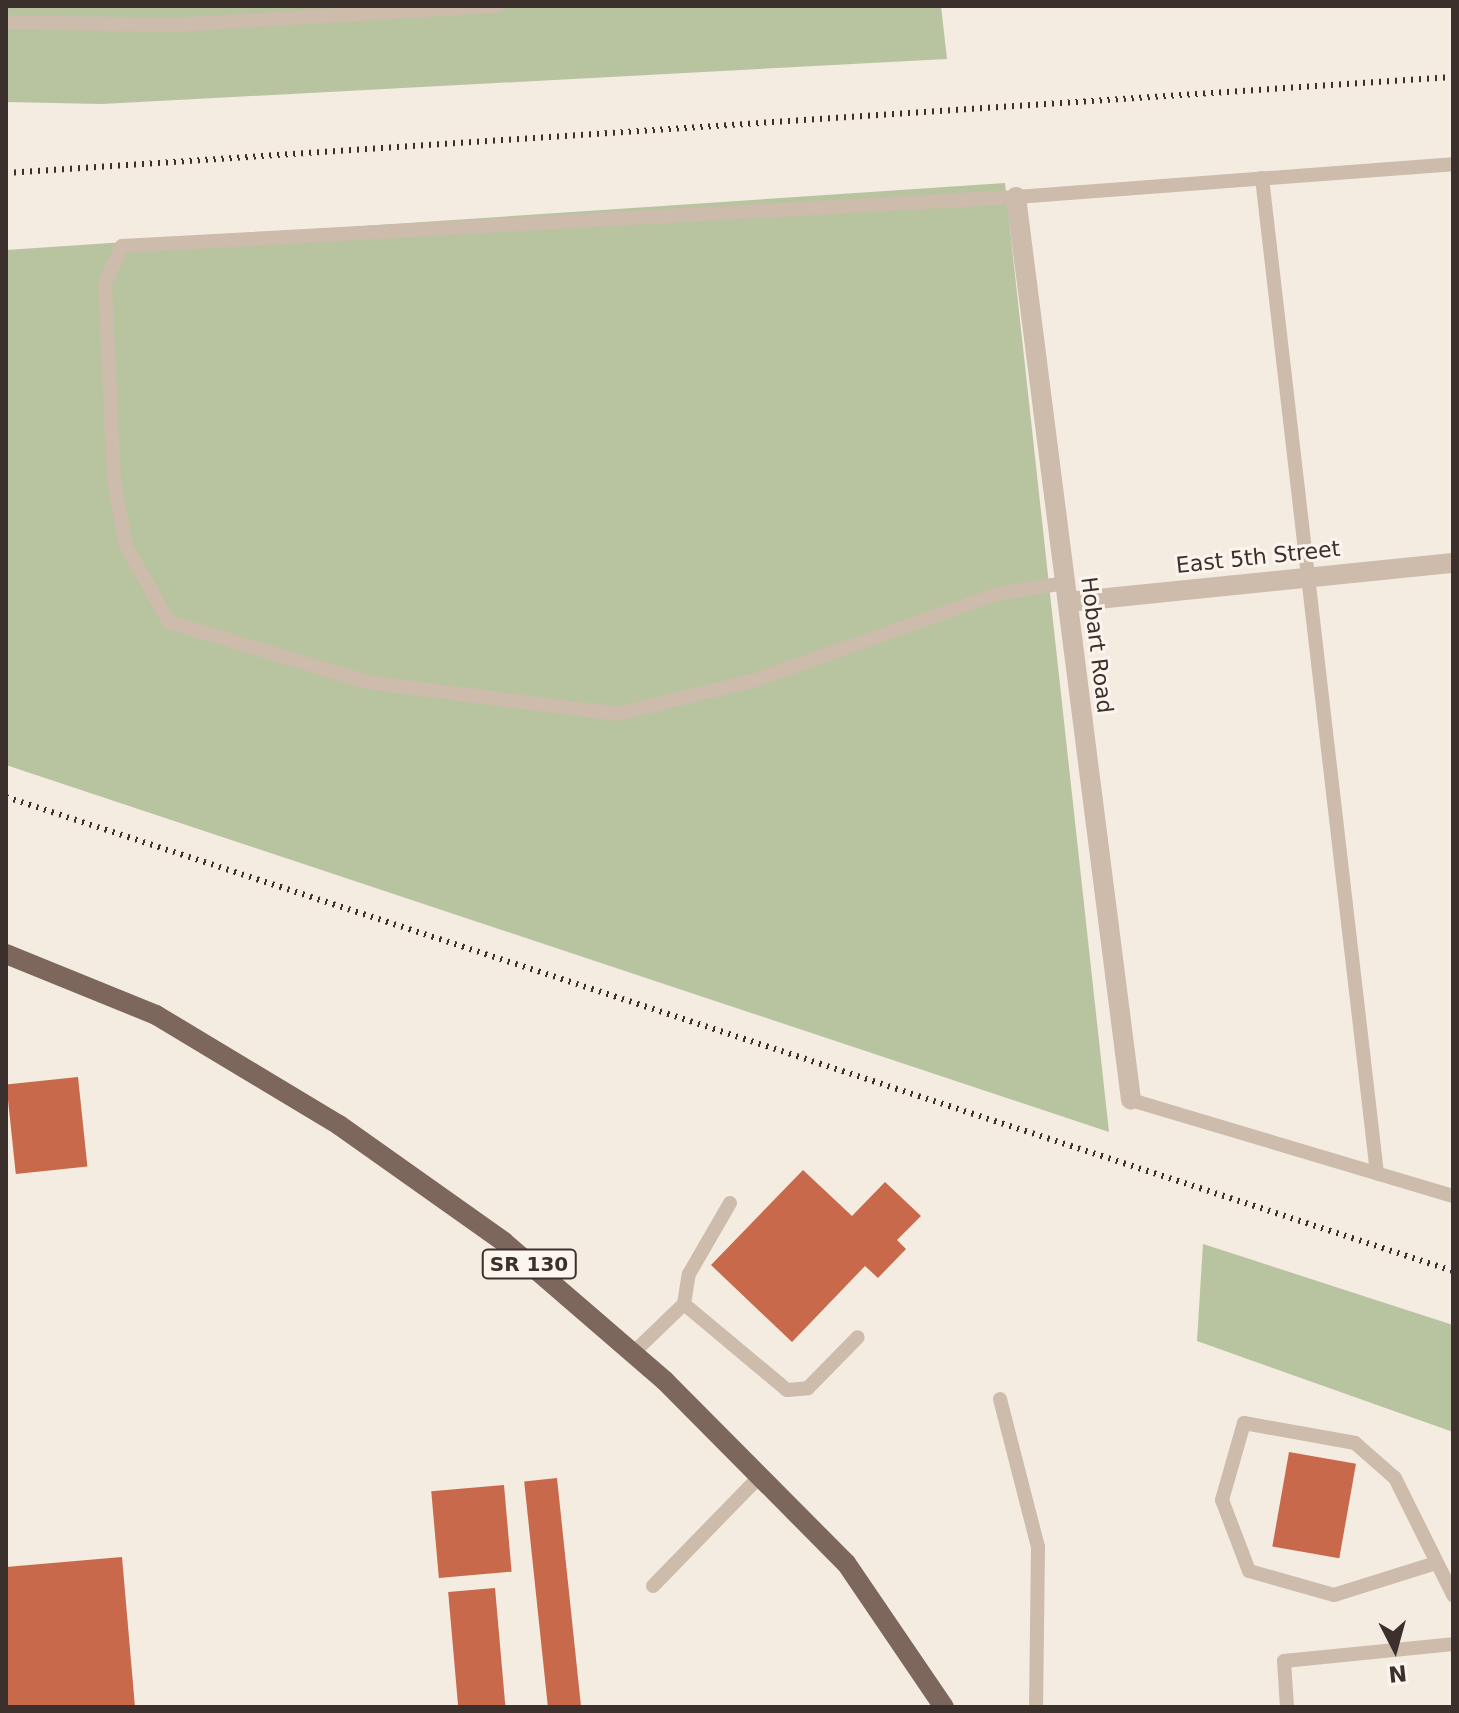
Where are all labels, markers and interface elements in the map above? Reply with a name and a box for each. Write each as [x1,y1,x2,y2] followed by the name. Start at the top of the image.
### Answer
[1175,535,1341,579] street label: East 5th Street
[1076,575,1118,715] street label: Hobart Road
[481,1248,577,1280] road number: SR 130
[1355,1609,1435,1689] north arrow
[1387,1660,1408,1687] text: N

